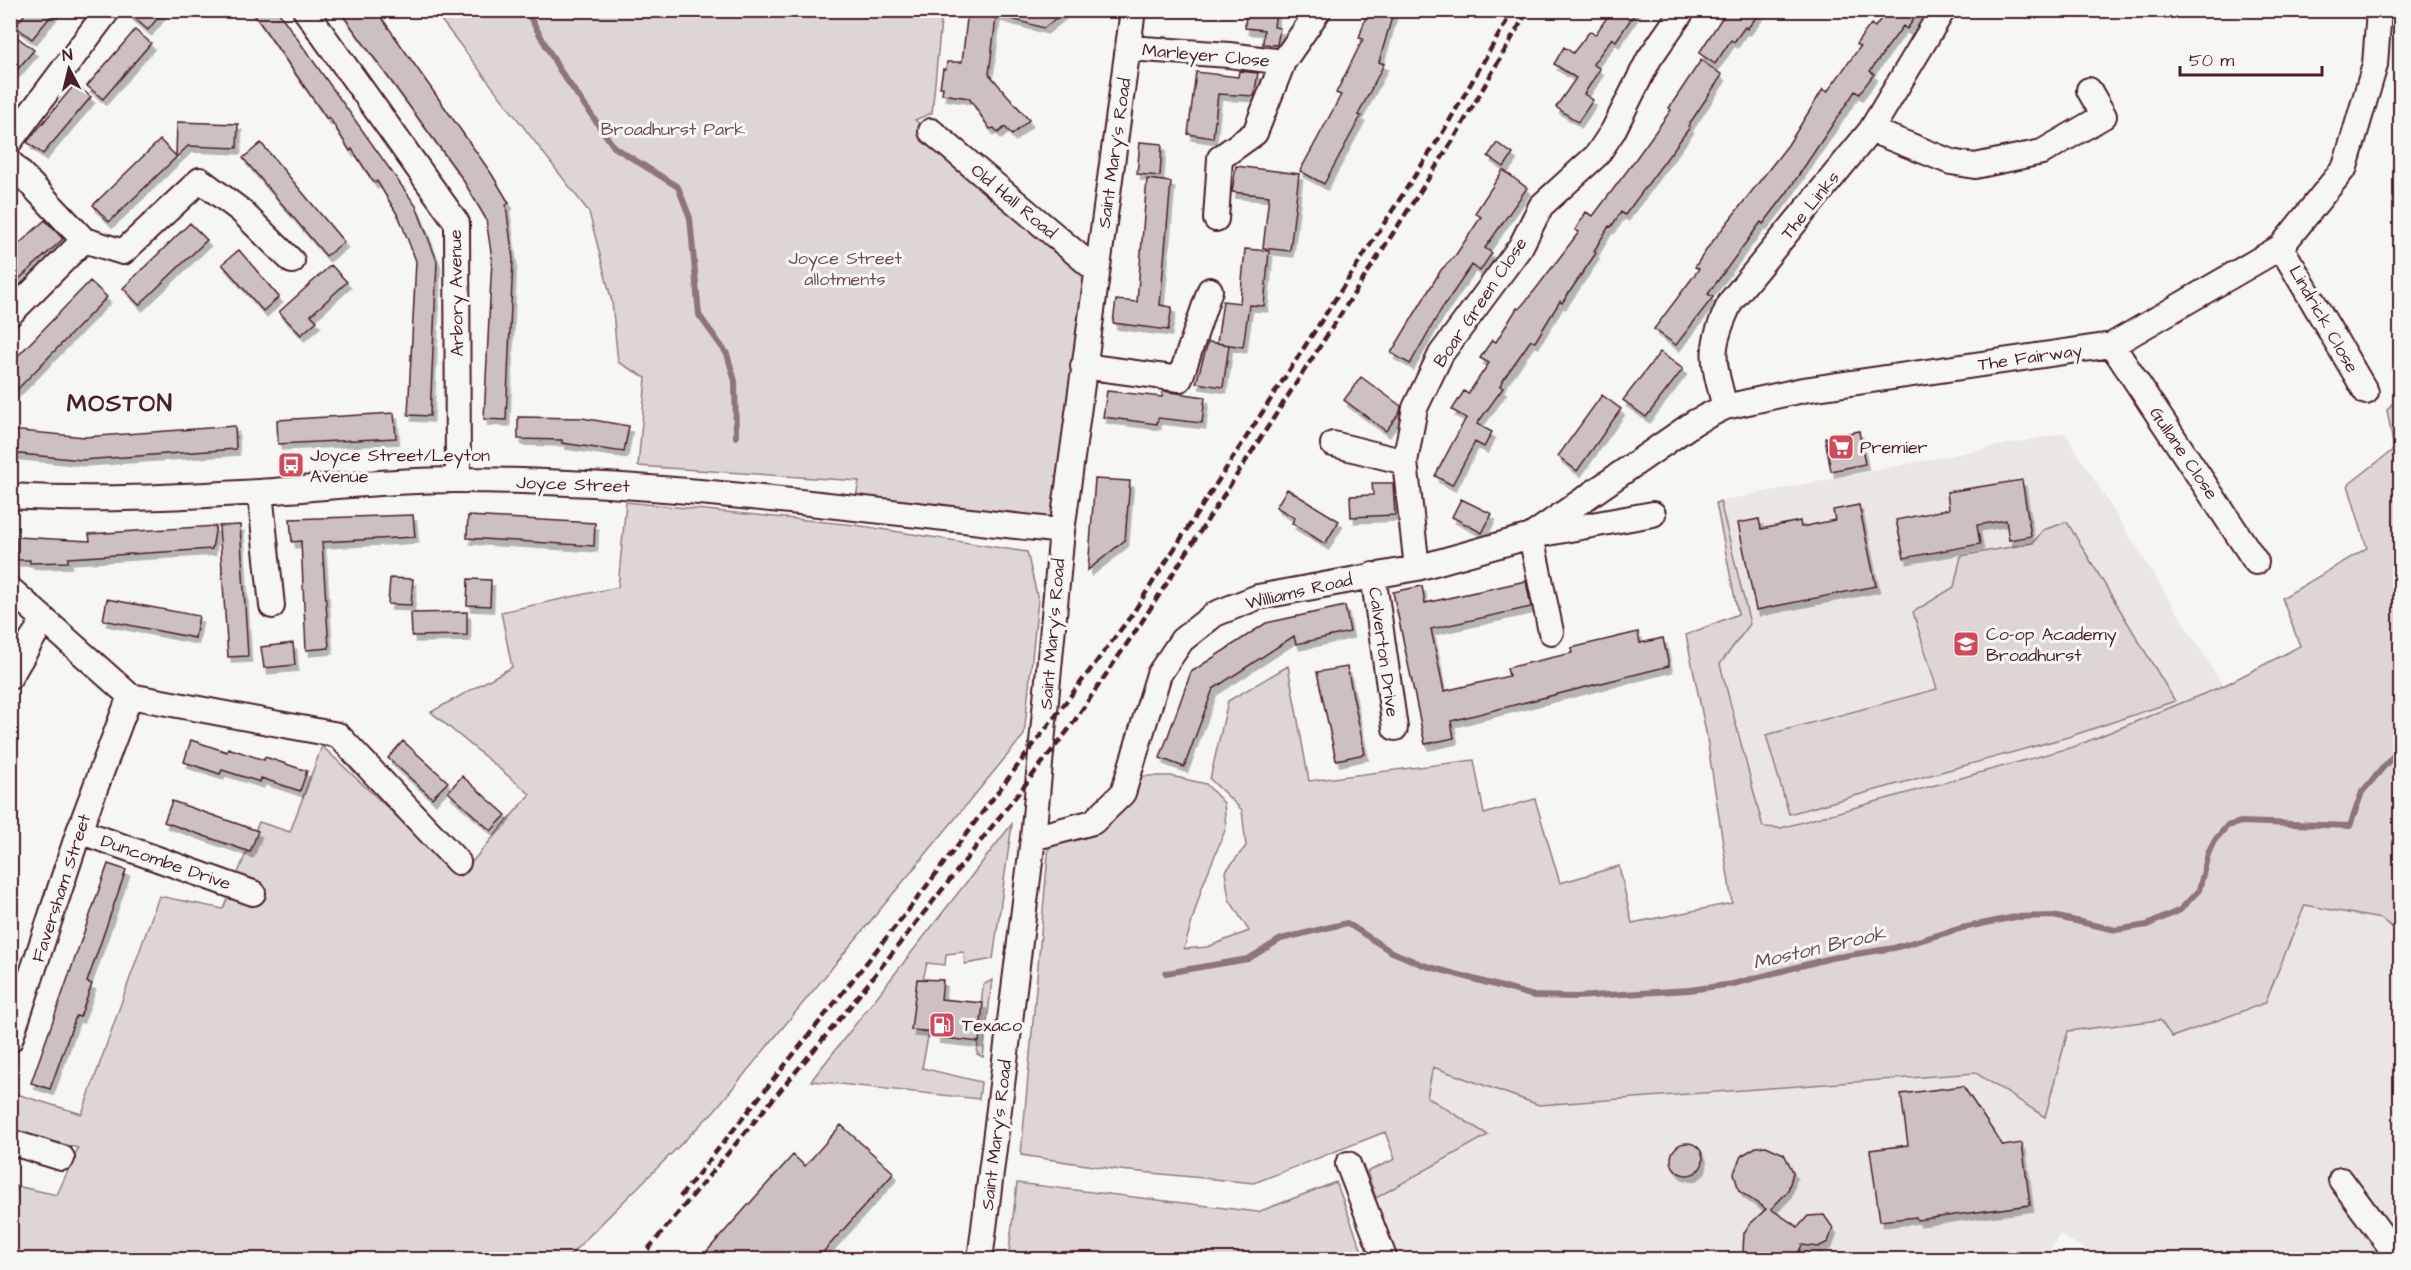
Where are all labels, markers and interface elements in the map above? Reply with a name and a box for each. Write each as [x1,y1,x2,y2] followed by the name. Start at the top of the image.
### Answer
[1141,37,1271,75] street label: Marleyer Close
[39,39,99,99] north arrow
[2180,39,2322,77] scale bar
[61,44,74,67] text: N
[2189,48,2234,73] text: 50 m
[1092,76,1138,230] street label: Saint Mary's Road
[601,117,745,142] park label: Broadhurst Park
[965,158,1062,245] street label: Old Hall Road
[1775,166,1846,245] street label: The Links
[443,229,471,357] street label: Arbory Avenue
[1428,232,1533,372] street label: Boar Green Close
[788,246,902,292] park label: Joyce Street allotments
[2283,261,2365,378] street label: Lindrick Close
[1976,338,2084,378] street label: The Fairway
[67,387,173,421] district label: MOSTON
[2143,402,2224,505] street label: Gullane Close
[1826,432,1856,462] supermarket icon: Premier
[1860,435,1928,460] place label: Premier
[310,443,490,489] place label: Joyce Street/Leyton Avenue
[276,450,306,480] bus stop icon: Joyce Street/Leyton Avenue
[516,470,631,500] street label: Joyce Street
[1033,558,1073,711] street label: Saint Mary's Road
[1243,567,1355,616] street label: Williams Road
[1362,586,1405,719] street label: Calverton Drive
[1986,622,2117,668] place label: Co-op Academy Broadhurst
[1951,629,1981,659] school or university icon: Co-op Academy Broadhurst
[26,810,97,965] street label: Faversham Street
[98,829,234,896] street label: Duncombe Drive
[1750,919,1889,977] water label: Moston Brook
[927,1010,957,1040] fuel station icon: Texaco
[962,1013,1022,1038] place label: Texaco
[975,1058,1019,1212] street label: Saint Mary's Road

